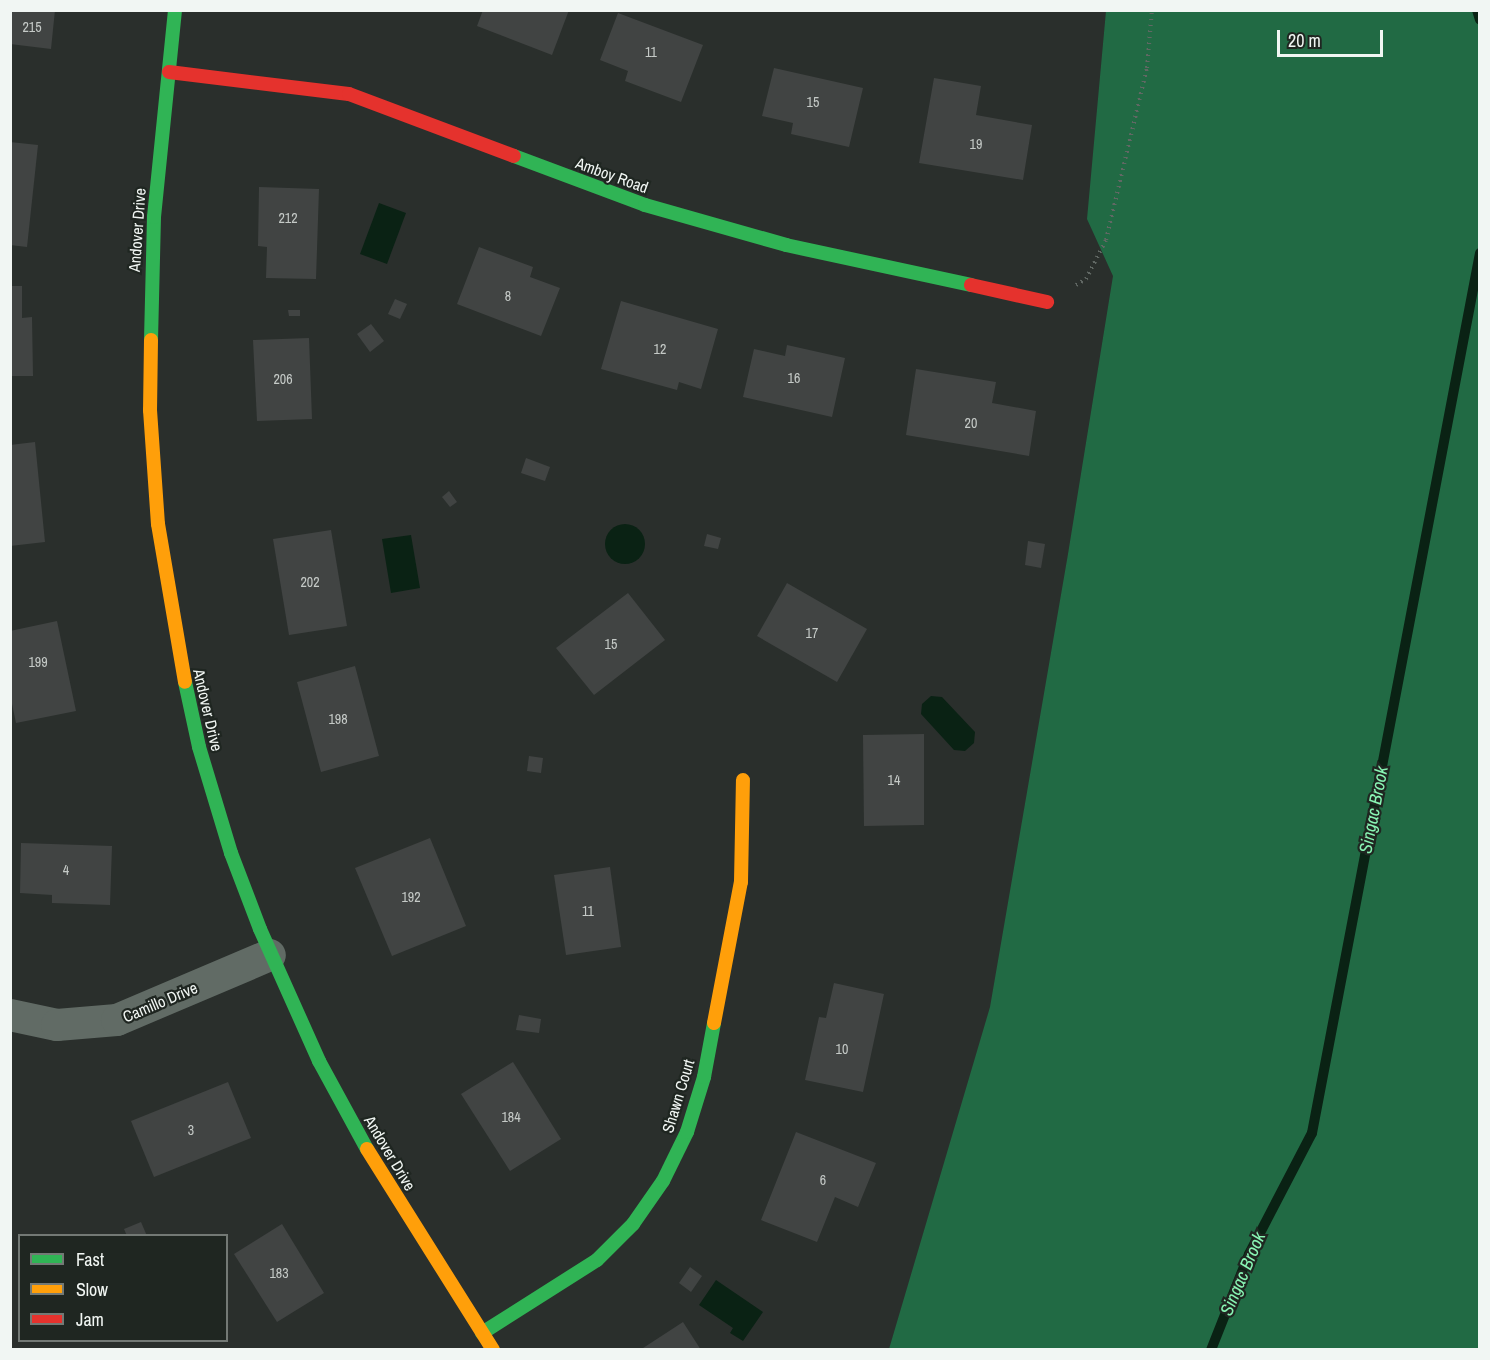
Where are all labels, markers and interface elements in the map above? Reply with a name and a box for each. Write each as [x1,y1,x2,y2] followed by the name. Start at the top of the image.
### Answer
[1280,18,1386,56] scale bar
[22,19,42,35] house number: 215
[1288,28,1321,53] text: 20 m
[645,44,657,60] house number: 11
[807,94,819,110] house number: 15
[970,136,982,152] house number: 19
[573,153,651,197] street label: Amboy Road
[124,188,150,272] street label: Andover Drive
[278,210,298,226] house number: 212
[505,288,511,304] house number: 8
[654,341,666,357] house number: 12
[788,370,800,386] house number: 16
[273,371,293,387] house number: 206
[965,415,977,431] house number: 20
[300,574,320,590] house number: 202
[806,625,818,641] house number: 17
[605,636,617,652] house number: 15
[28,654,48,670] house number: 199
[189,667,227,753] street label: Andover Drive
[328,711,348,727] house number: 198
[1355,764,1393,856] water label: Singac Brook
[888,772,900,788] house number: 14
[63,862,69,878] house number: 4
[401,889,421,905] house number: 192
[582,903,594,919] house number: 11
[120,978,200,1026] street label: Camillo Drive
[836,1041,848,1057] house number: 10
[658,1057,698,1135] street label: Shawn Court
[501,1109,521,1125] house number: 184
[360,1112,420,1194] street label: Andover Drive
[188,1122,194,1138] house number: 3
[820,1172,826,1188] house number: 6
[1216,1229,1270,1319] water label: Singac Brook
[18,1234,228,1342] legend
[76,1247,104,1272] text: Fast
[269,1265,289,1281] house number: 183
[76,1277,108,1302] text: Slow
[76,1307,104,1332] text: Jam

